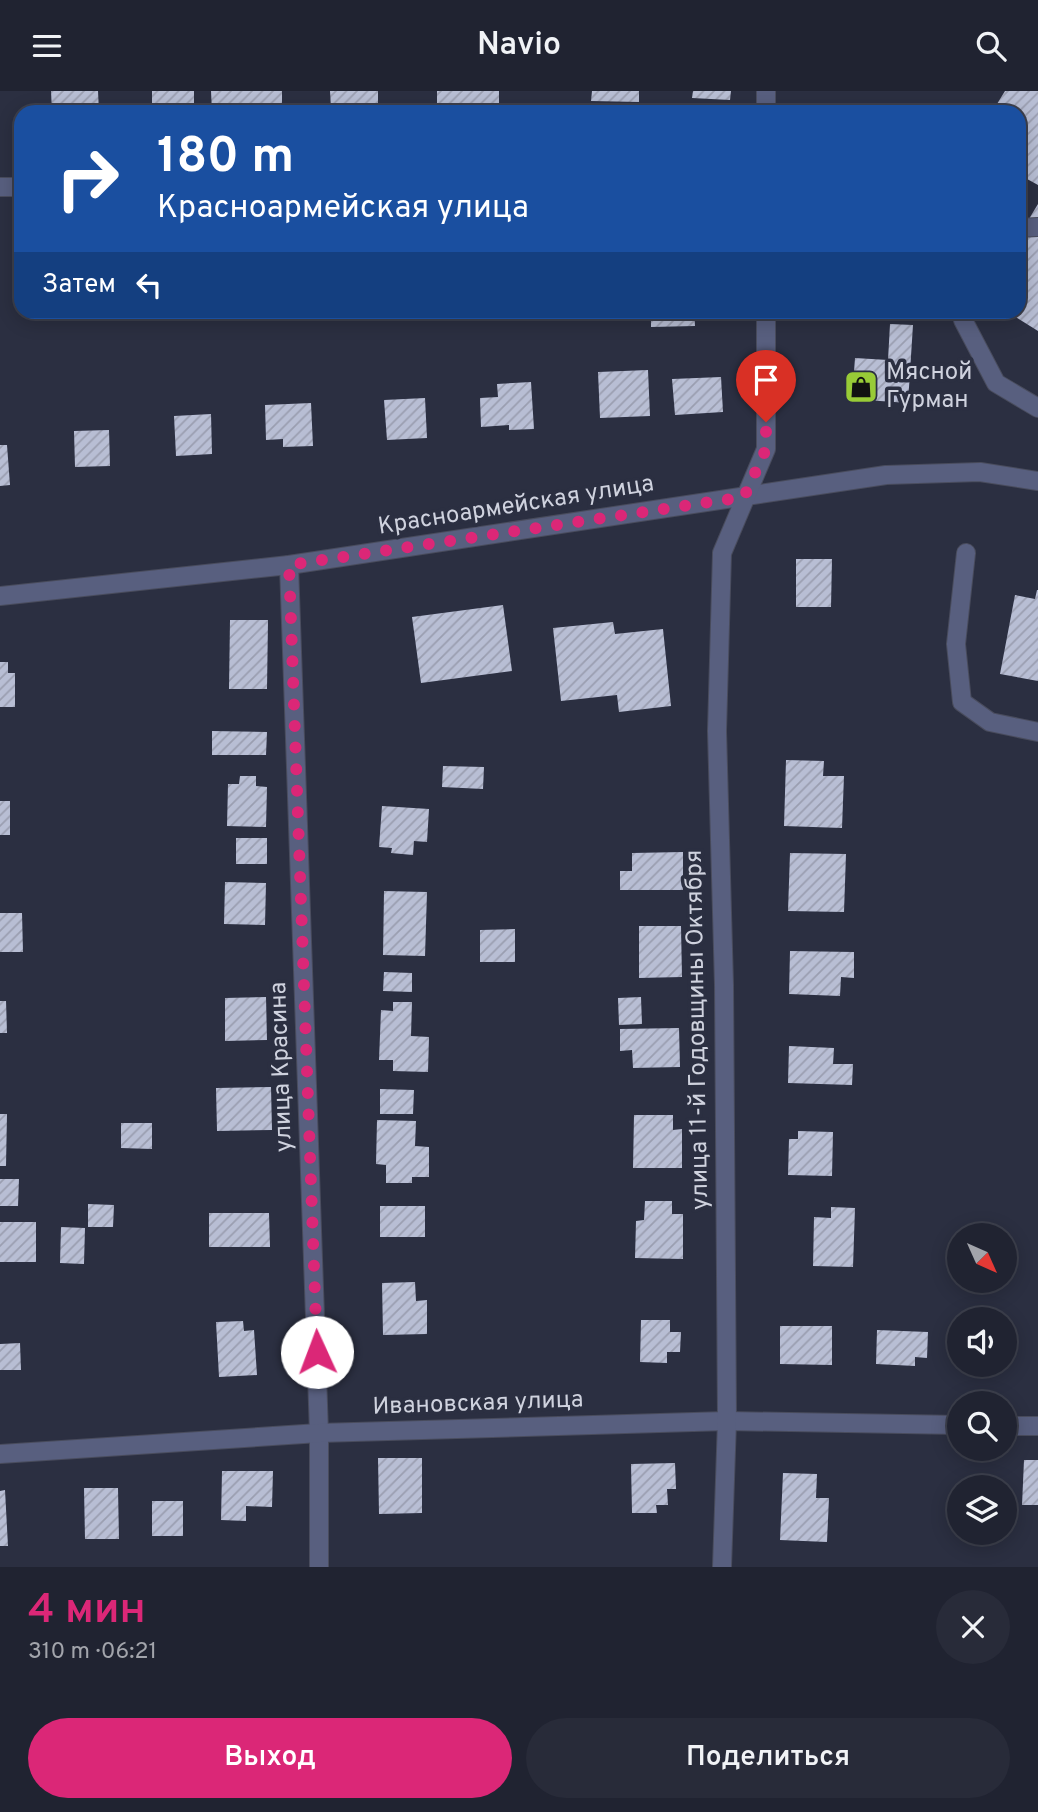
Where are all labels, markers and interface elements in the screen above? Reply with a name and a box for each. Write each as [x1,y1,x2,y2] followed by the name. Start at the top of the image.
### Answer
[477,26,561,66] text: Navio
[28,27,66,65] icon: menu
[972,27,1010,65] icon: search
[157,128,294,190] text: 180 m
[42,133,133,224] icon: right
[157,189,529,229] text: Красноармейская улица
[130,266,168,304] icon: left
[42,269,116,302] text: Затем
[736,350,796,422] pin
[886,358,972,416] place label: Мясной Гурман
[747,361,785,399] icon: arrive
[842,368,880,406] shop icon: Мясной Гурман
[376,469,656,543] street label: Красноармейская улица
[680,850,716,1210] street label: улица 11-й Годовщины Октября
[264,981,300,1153] street label: улица Красина
[947,1223,1017,1293] north arrow
[947,1223,1017,1545] map controls
[947,1307,1017,1377] button: sound
[280,1315,354,1389] position arrow
[372,1385,584,1423] street label: Ивановская улица
[947,1391,1017,1461] button: search
[947,1475,1017,1545] button: layers
[28,1585,146,1638] text: 4 мин
[936,1590,1010,1664] button: close
[28,1638,157,1667] text: 310 m · 06:21
[28,1718,512,1798] button: Выход
[526,1718,1010,1798] button: Поделиться

